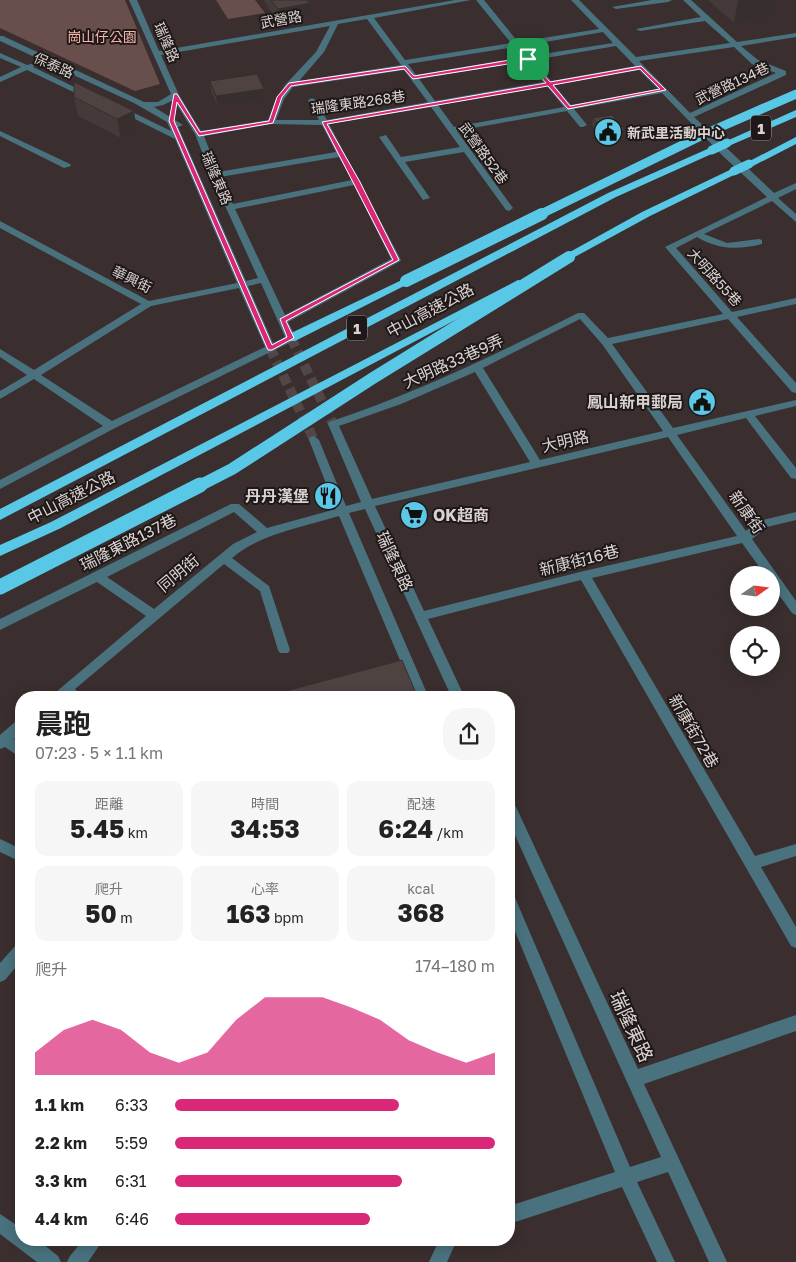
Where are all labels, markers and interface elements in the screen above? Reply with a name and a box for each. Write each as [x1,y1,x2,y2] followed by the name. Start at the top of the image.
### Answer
[259,7,303,31] street label: 武營路
[151,19,183,65] street label: 瑞隆路
[67,28,137,45] park label: 崗山仔公園
[507,38,549,80] pin
[514,45,542,73] icon: arrive
[31,49,77,81] street label: 保泰路
[692,58,772,108] street label: 武營路134巷
[310,87,406,117] street label: 瑞隆東路268巷
[751,116,771,140] road number: 1
[593,117,623,147] public building icon: 新武里活動中心
[456,119,512,187] street label: 武營路52巷
[627,124,725,141] place label: 新武里活動中心
[198,149,236,207] street label: 瑞隆東路
[685,244,745,310] street label: 大明路55巷
[109,262,155,296] street label: 華興街
[383,279,477,341] street label: 中山高速公路
[347,316,367,340] road number: 1
[399,330,507,392] street label: 大明路33巷9弄
[687,387,717,417] public building icon: 鳳山新甲郵局
[587,392,683,412] place label: 鳳山新甲郵局
[539,426,591,456] street label: 大明路
[24,466,118,528] street label: 中山高速公路
[313,481,343,511] restaurant icon: 丹丹漢堡
[245,486,309,506] place label: 丹丹漢堡
[725,487,769,537] street label: 新康街
[399,500,429,530] supermarket icon: OK超商
[433,505,489,525] place label: OK超商
[76,509,180,575] street label: 瑞隆東路137巷
[372,528,418,594] street label: 瑞隆東路
[537,540,621,580] street label: 新康街16巷
[153,550,203,596] street label: 同明街
[730,566,780,616] north arrow
[730,566,780,676] map controls
[730,626,780,676] button: locate
[665,691,723,771] street label: 新康街72巷
[35,707,91,740] text: 晨跑
[443,708,495,760] button: share
[35,743,163,763] text: 07:23 · 5 × 1.1 km
[95,795,123,812] text: 距離
[251,795,279,812] text: 時間
[407,795,435,812] text: 配速
[70,813,124,844] text: 5.45
[230,813,300,844] text: 34:53
[378,813,433,844] text: 6:24
[124,824,148,841] text: km
[433,824,464,841] text: /km
[95,880,123,897] text: 爬升
[251,880,279,897] text: 心率
[407,880,435,897] text: kcal
[397,897,445,928] text: 368
[85,898,117,929] text: 50
[226,898,270,929] text: 163
[117,909,133,926] text: m
[270,909,304,926] text: bpm
[415,956,495,976] text: 174–180 m
[35,959,67,979] text: 爬升
[606,987,658,1065] street label: 瑞隆東路
[35,1095,84,1115] text: 1.1 km
[115,1095,148,1115] text: 6:33
[35,1133,87,1153] text: 2.2 km
[115,1133,148,1153] text: 5:59
[35,1171,87,1191] text: 3.3 km
[115,1171,147,1191] text: 6:31
[35,1209,87,1229] text: 4.4 km
[115,1209,149,1229] text: 6:46

